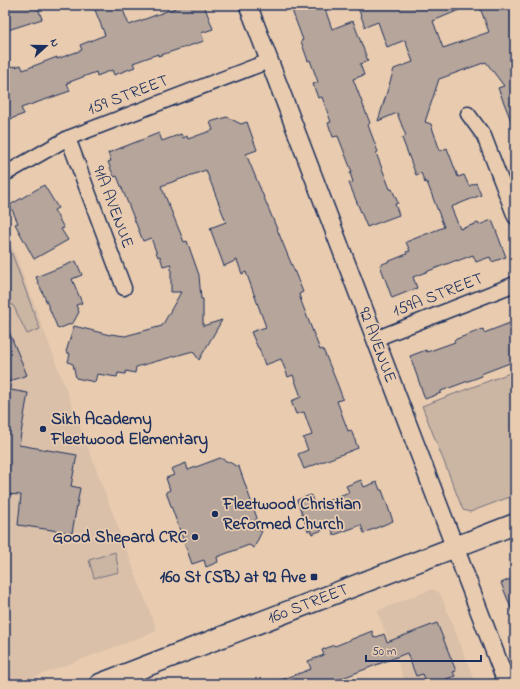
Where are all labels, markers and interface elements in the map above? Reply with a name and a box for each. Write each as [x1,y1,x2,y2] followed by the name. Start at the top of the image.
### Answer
[26,26,66,66] north arrow
[46,36,63,49] text: N
[84,68,172,122] street label: 159 STREET
[86,162,140,252] street label: 91A AVENUE
[389,266,487,324] street label: 159A STREET
[351,304,403,386] street label: 92 AVENUE
[50,407,208,454] place label: Sikh Academy Fleetwood Elementary
[38,424,48,434] marker: Sikh Academy Fleetwood Elementary
[222,492,362,537] place label: Fleetwood Christian Reformed Church
[210,509,220,519] marker: Fleetwood Christian Reformed Church
[53,525,188,550] place label: Good Shepard CRC
[190,532,200,542] marker: Good Shepard CRC
[160,565,307,590] place label: 160 St (SB) at 92 Ave
[309,572,319,582] marker: 160 St (SB) at 92 Ave
[264,577,352,631] street label: 160 STREET
[366,637,481,663] scale bar
[372,643,396,661] text: 50 m

